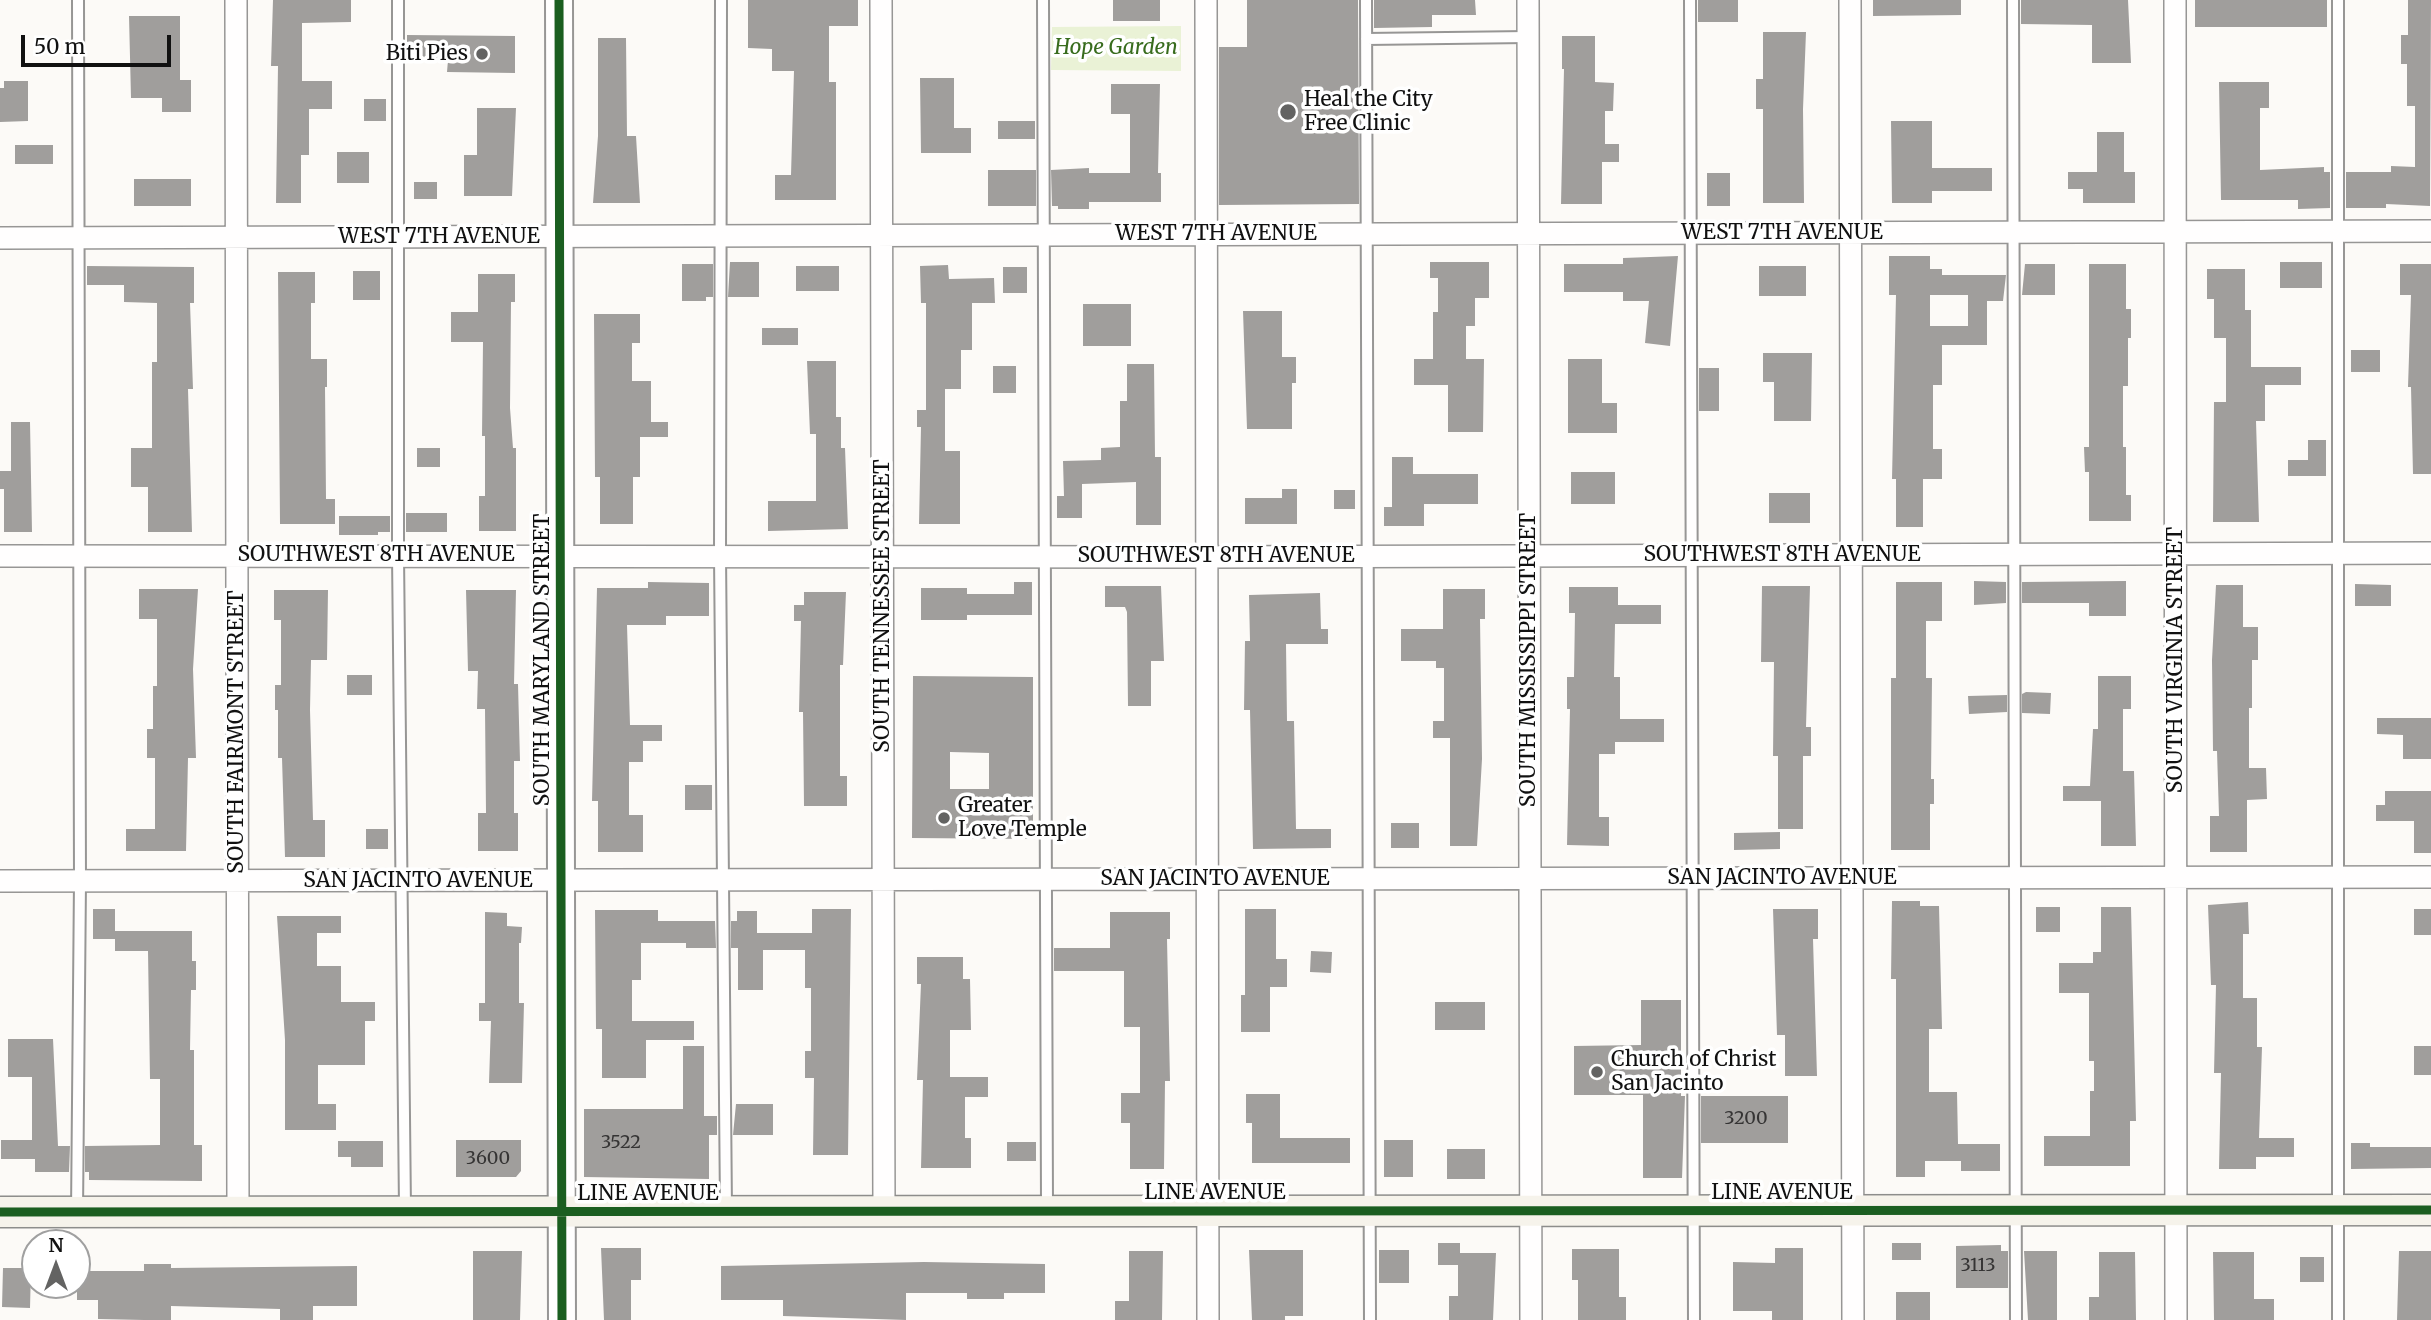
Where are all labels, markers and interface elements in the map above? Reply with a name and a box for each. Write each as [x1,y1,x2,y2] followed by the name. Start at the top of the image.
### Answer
[24,21,175,65] scale bar
[34,33,85,60] text: 50 m
[1054,35,1178,61] park label: Hope Garden
[386,41,468,67] place label: Biti Pies
[474,46,490,62] marker: Biti Pies
[1304,87,1433,137] place label: Heal the City Free Clinic
[1278,102,1298,122] marker: Heal the City Free Clinic
[1681,220,1883,246] street label: WEST 7TH AVENUE
[1115,221,1317,247] street label: WEST 7TH AVENUE
[338,224,540,250] street label: WEST 7TH AVENUE
[870,459,896,753] street label: SOUTH TENNESSEE STREET
[1516,513,1542,807] street label: SOUTH MISSISSIPPI STREET
[530,514,556,806] street label: SOUTH MARYLAND STREET
[2163,527,2189,793] street label: SOUTH VIRGINIA STREET
[237,542,515,568] street label: SOUTHWEST 8TH AVENUE
[1643,542,1921,568] street label: SOUTHWEST 8TH AVENUE
[1077,543,1355,569] street label: SOUTHWEST 8TH AVENUE
[224,590,250,874] street label: SOUTH FAIRMONT STREET
[958,793,1087,843] place label: Greater Love Temple
[936,810,952,826] marker: Greater Love Temple
[1667,865,1897,891] street label: SAN JACINTO AVENUE
[1100,866,1330,892] street label: SAN JACINTO AVENUE
[303,868,533,894] street label: SAN JACINTO AVENUE
[1611,1047,1776,1097] place label: Church of Christ San Jacinto
[1589,1064,1605,1080] marker: Church of Christ San Jacinto
[1724,1108,1768,1130] house number: 3200
[601,1132,641,1154] house number: 3522
[466,1148,510,1170] house number: 3600
[1144,1180,1286,1206] street label: LINE AVENUE
[1711,1180,1853,1206] street label: LINE AVENUE
[577,1181,719,1207] street label: LINE AVENUE
[21,1229,91,1299] north arrow
[48,1233,64,1257] text: N
[1960,1255,1996,1277] house number: 3113

